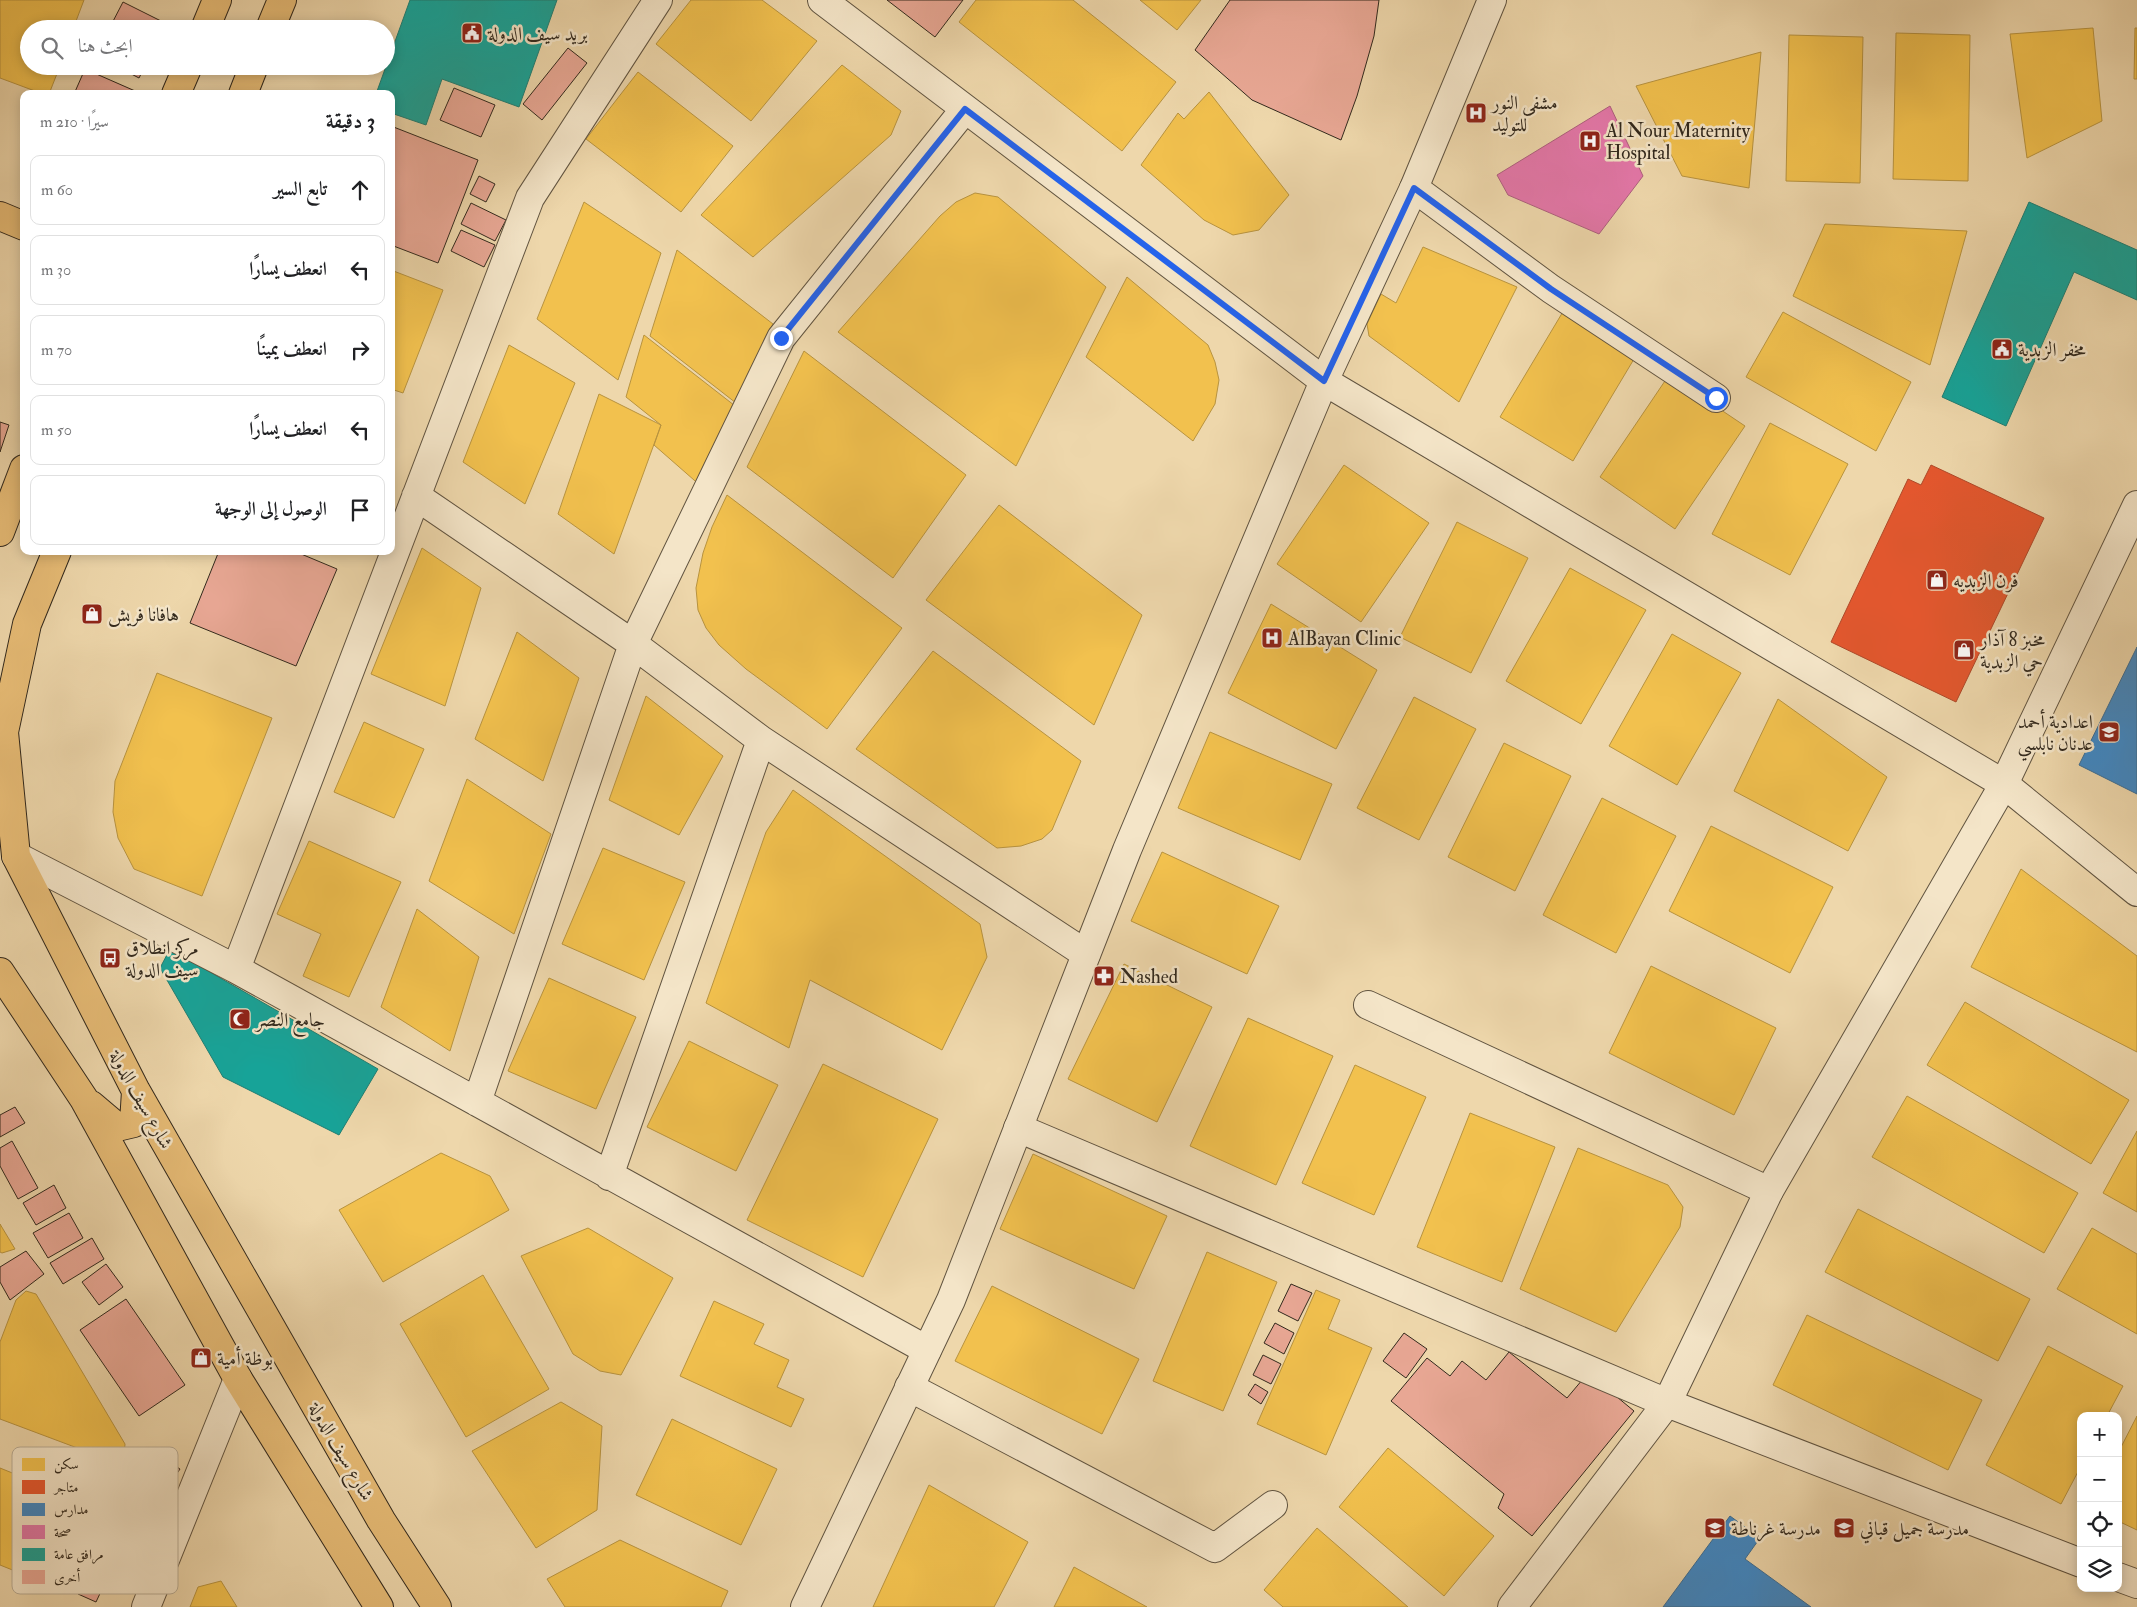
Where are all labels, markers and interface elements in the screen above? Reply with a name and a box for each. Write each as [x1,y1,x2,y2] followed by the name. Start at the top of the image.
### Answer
[20,20,395,75] search box
[460,21,484,45] public building icon: بريد سيف الدولة
[487,22,588,46] place label: بريد سيف الدولة
[38,34,66,62] icon: search
[78,34,133,58] text: ابحث هنا
[1490,91,1558,137] place label: مشفى النور للتوليد
[1464,101,1488,125] hospital icon: مشفى النور للتوليد
[326,108,375,135] text: 3 دقيقة
[40,112,109,132] text: سيرًا · 210 m
[1605,119,1751,166] place label: Al Nour Maternity Hospital
[1578,129,1602,153] hospital icon: Al Nour Maternity Hospital
[346,176,374,204] icon: ahead
[273,177,327,201] text: تابع السير
[41,180,73,200] text: 60 m
[346,256,374,284] icon: left
[249,257,327,281] text: انعطف يسارًا
[41,260,71,280] text: 30 m
[770,327,793,350] route end
[346,336,374,364] icon: right
[257,337,327,361] text: انعطف يمينًا
[1990,337,2014,361] public building icon: مخفر الزبدية
[2018,338,2086,362] place label: مخفر الزبدية
[41,340,72,360] text: 70 m
[1705,387,1728,410] route start
[346,416,374,444] icon: left
[249,417,327,441] text: انعطف يسارًا
[41,420,72,440] text: 50 m
[346,496,374,524] icon: arrive
[215,497,327,521] text: الوصول إلى الوجهة
[1925,568,1949,592] shop icon: فرن الزبديه
[1953,569,2019,593] place label: فرن الزبديه
[80,602,104,626] shop icon: هافانا فريش
[108,603,179,628] place label: هافانا فريش
[1260,626,1284,650] hospital icon: AlBayan Clinic
[1287,627,1402,651] place label: AlBayan Clinic
[1978,628,2045,677] place label: مخبز 8 آذار حي الزبدية
[1952,638,1976,662] shop icon: مخبز 8 آذار حي الزبدية
[2017,709,2093,761] place label: اعدادية أحمد عدنان نابلسي
[2097,720,2121,744] school or university icon: اعدادية أحمد عدنان نابلسي
[125,936,199,982] place label: مركز انطلاق سيف الدولة
[98,946,122,970] bus stop icon: مركز انطلاق سيف الدولة
[1092,964,1116,988] pharmacy icon: Nashed
[1120,965,1179,989] place label: Nashed
[228,1007,252,1031] mosque icon: جامع النصر
[254,1008,325,1037] place label: جامع النصر
[101,1045,178,1155] street label: شارع سيف الدولة
[189,1346,213,1370] shop icon: بوظة أمية
[217,1346,273,1371] place label: بوظة أمية
[300,1397,379,1506] street label: شارع سيف الدولة
[2077,1412,2122,1592] map controls
[2077,1412,2122,1457] button: +
[12,1447,178,1594] legend
[54,1456,79,1474] text: سكن
[2077,1457,2122,1502] button: −
[52,1479,78,1496] text: متاجر
[54,1501,89,1518] text: مدارس
[2077,1502,2122,1547] button: locate
[1703,1516,1727,1540] school or university icon: مدرسة غرناطة
[1832,1516,1856,1540] school or university icon: مدرسة جميل قباني
[1731,1517,1821,1542] place label: مدرسة غرناطة
[1860,1517,1969,1544] place label: مدرسة جميل قباني
[54,1524,71,1541] text: صحة
[54,1546,104,1564] text: مرافق عامة
[2077,1547,2122,1592] button: layers
[54,1567,81,1586] text: أخرى

